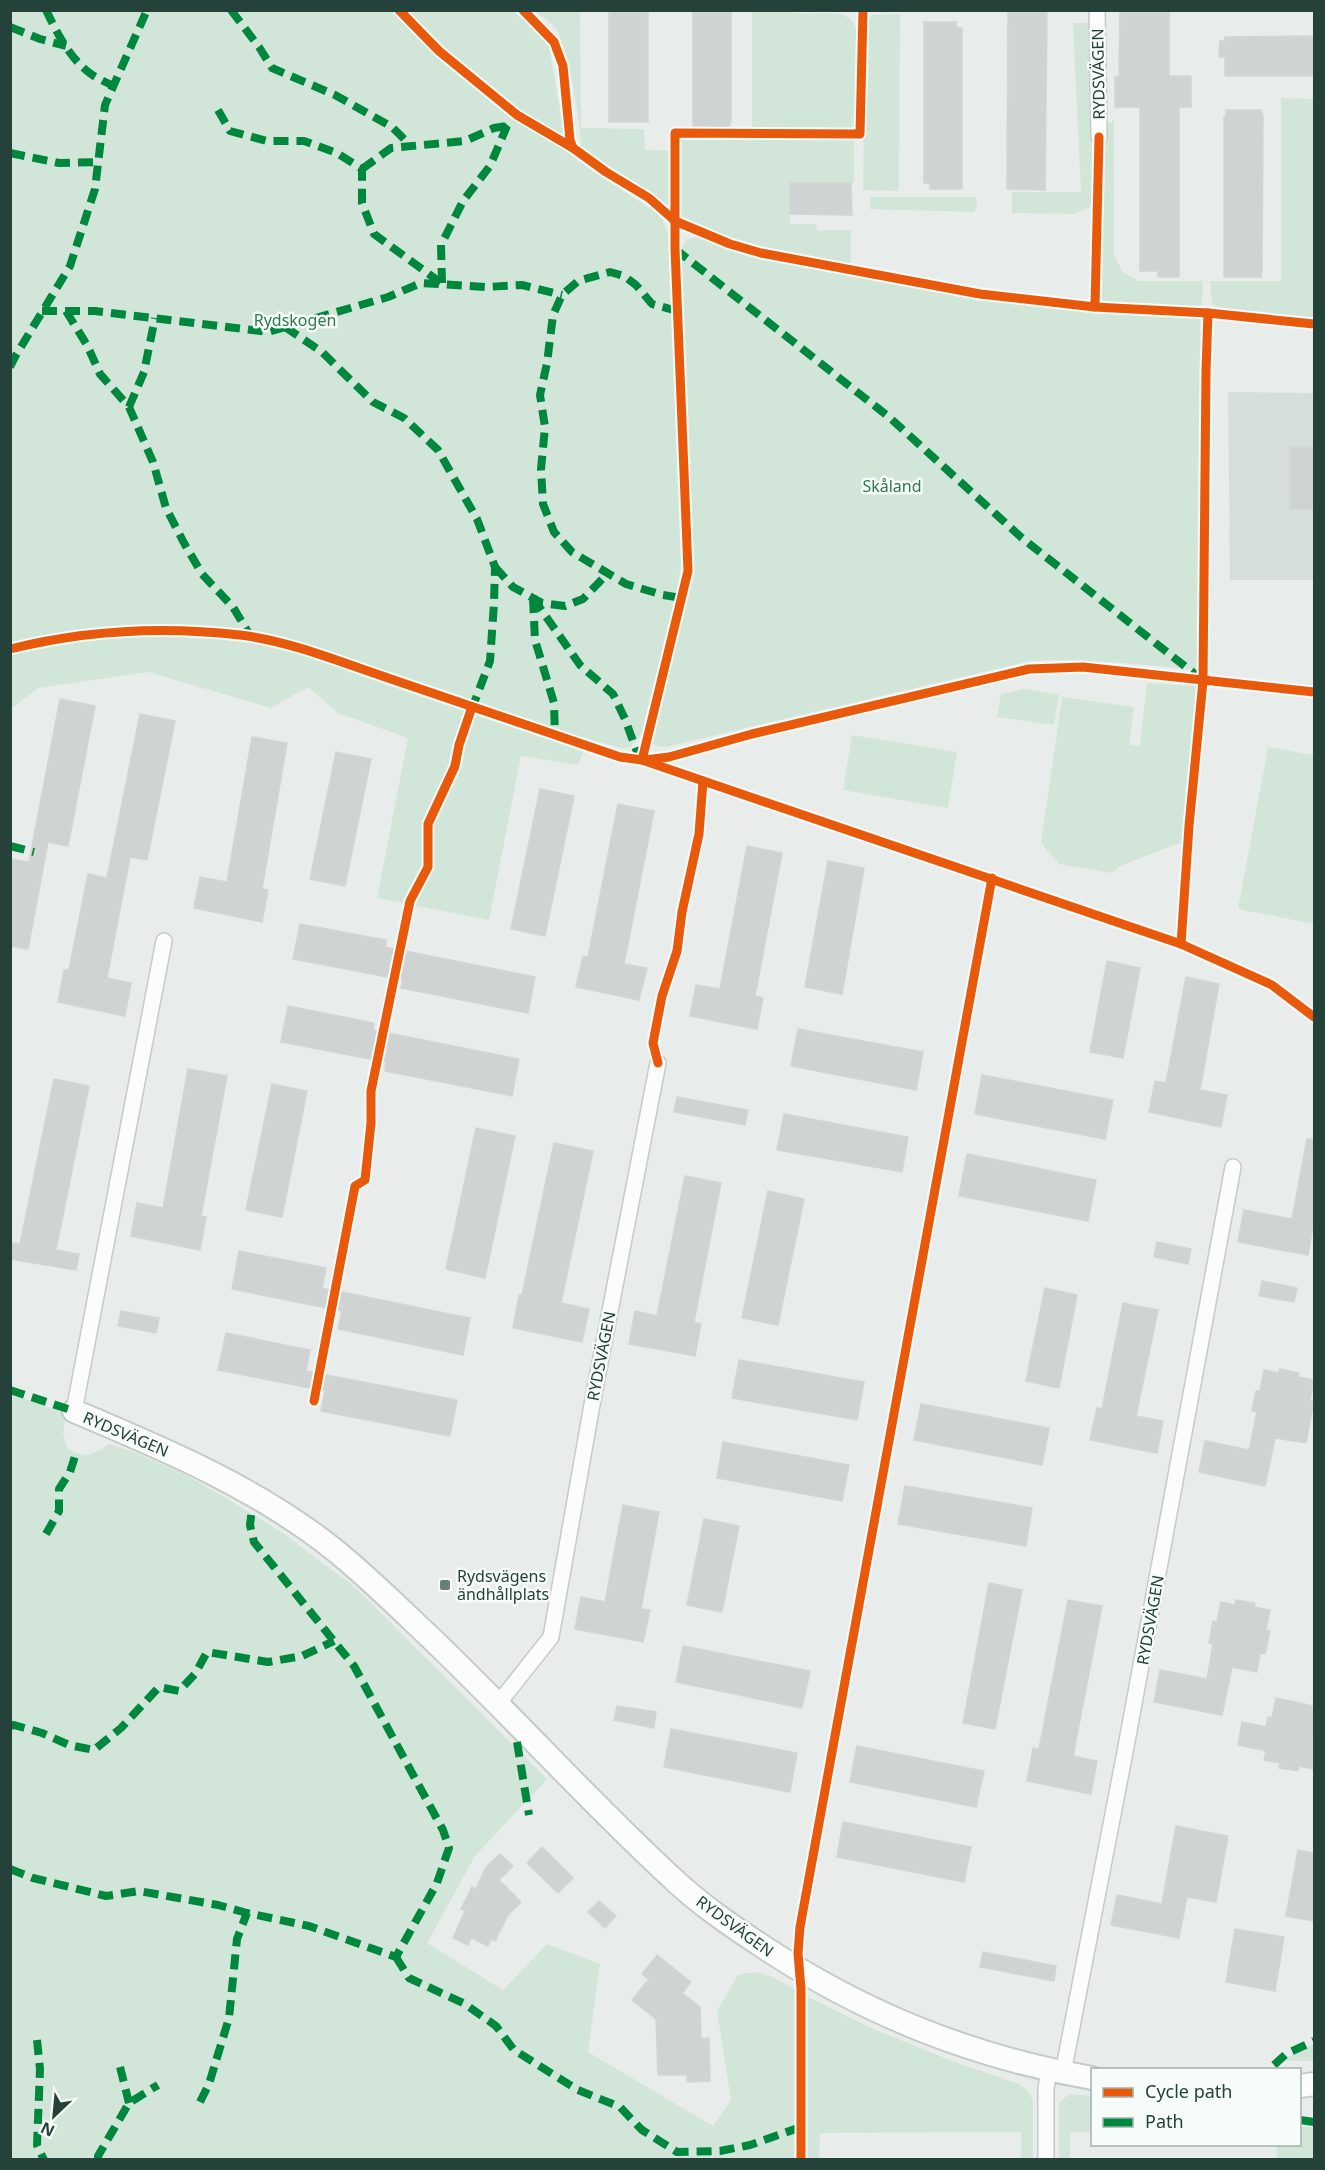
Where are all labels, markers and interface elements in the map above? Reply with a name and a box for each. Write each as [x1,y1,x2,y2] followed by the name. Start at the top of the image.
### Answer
[1086,28,1110,120] street label: RYDSVÄGEN
[254,309,336,331] park label: Rydskogen
[862,475,922,497] park label: Skåland
[582,1309,620,1403] street label: RYDSVÄGEN
[80,1406,172,1462] street label: RYDSVÄGEN
[457,1565,549,1605] place label: Rydsvägens ändhållplats
[1131,1573,1169,1667] street label: RYDSVÄGEN
[438,1578,452,1592] marker: Rydsvägens ändhållplats
[692,1890,778,1962] street label: RYDSVÄGEN
[1091,2068,1301,2146] legend
[1145,2079,1232,2103] text: Cycle path
[24,2086,84,2146] north arrow
[1145,2109,1184,2133] text: Path
[37,2117,58,2142] text: N

